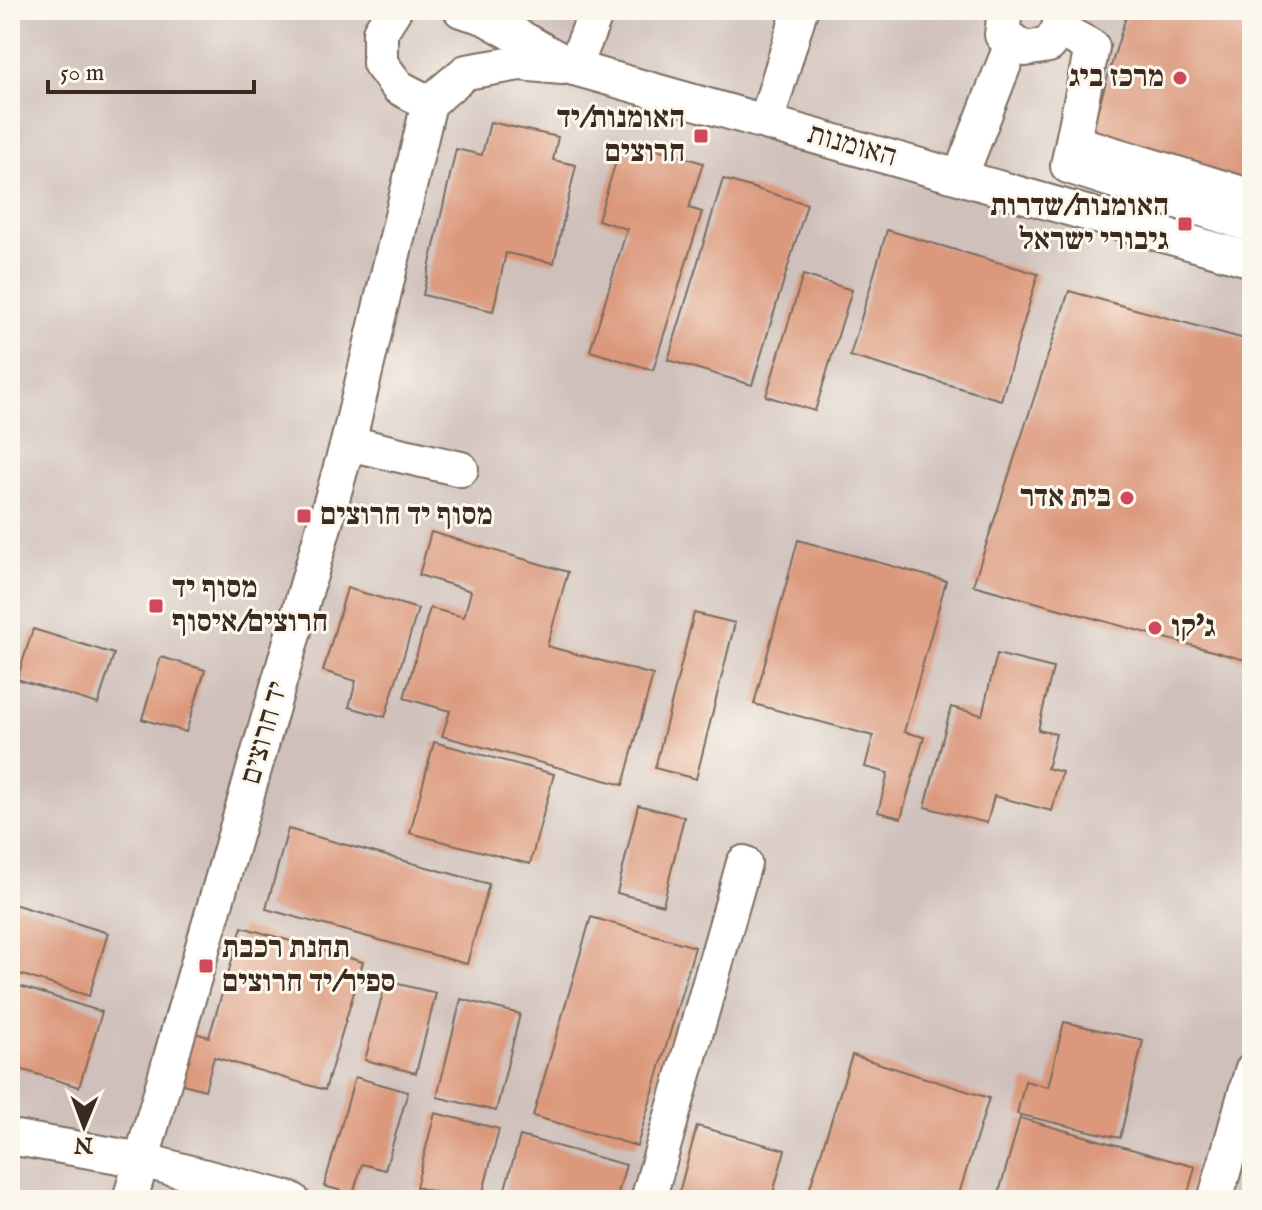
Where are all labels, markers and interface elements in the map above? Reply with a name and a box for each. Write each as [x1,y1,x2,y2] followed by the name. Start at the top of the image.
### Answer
[48,44,254,94] scale bar
[60,58,104,89] text: 50 m
[1069,59,1164,97] place label: מרכז ביג
[1171,69,1189,87] marker: מרכז ביג
[557,100,685,172] place label: האומנות/יד חרוצים
[803,115,901,177] street label: האומנות
[692,127,710,145] marker: האומנות/יד חרוצים
[990,188,1169,260] place label: האומנות/שדרות גיבורי ישראל
[1176,215,1194,233] marker: האומנות/שדרות גיבורי ישראל
[1020,479,1111,517] place label: בית אדר
[1118,489,1136,507] marker: בית אדר
[320,497,493,535] place label: מסוף יד חרוצים
[295,507,313,525] marker: מסוף יד חרוצים
[172,570,328,642] place label: מסוף יד חרוצים/איסוף
[147,597,165,615] marker: מסוף יד חרוצים/איסוף
[1171,609,1216,647] place label: ג'קו
[1146,619,1164,637] marker: ג'קו
[232,677,298,789] street label: יד חרוצים
[222,930,396,1002] place label: תחנת רכבת ספיר/יד חרוצים
[197,957,215,975] marker: תחנת רכבת ספיר/יד חרוצים
[44,1086,124,1166] north arrow
[74,1130,94,1158] text: N

